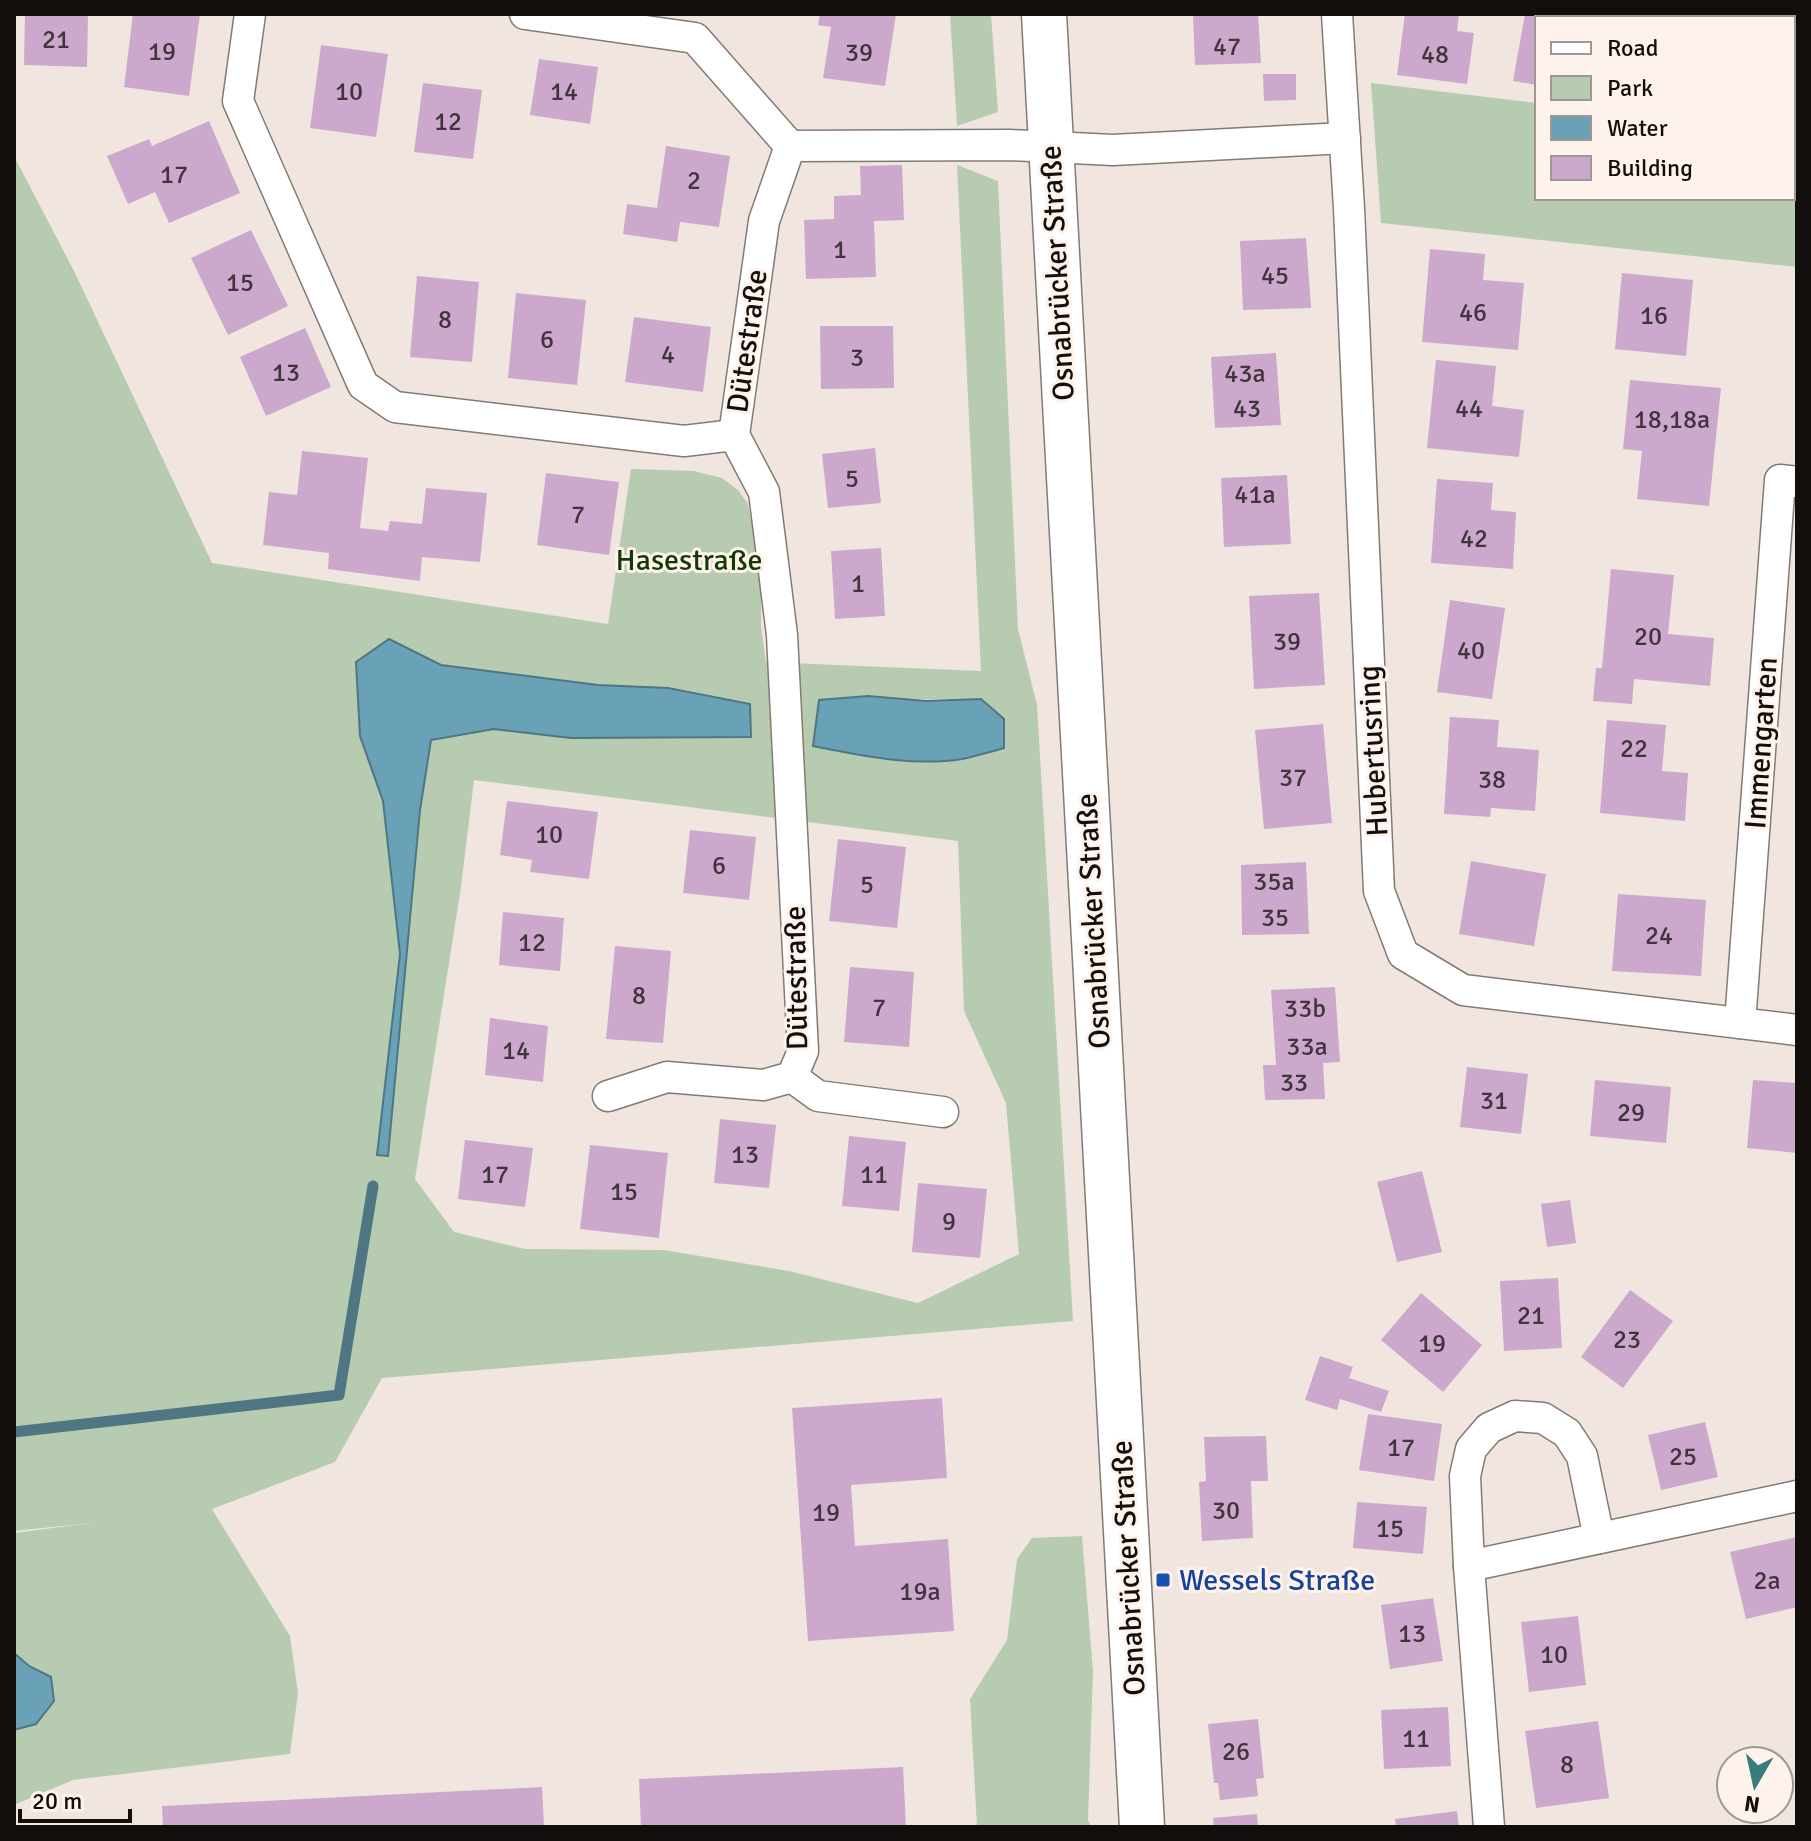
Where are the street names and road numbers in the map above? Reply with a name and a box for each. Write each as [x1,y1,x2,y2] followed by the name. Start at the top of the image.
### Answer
[1032,144,1083,402] street label: Osnabrücker Straße
[719,267,776,415] street label: Dütestraße
[1737,656,1786,830] street label: Immengarten
[1351,665,1396,837] street label: Hubertusring
[1068,792,1119,1050] street label: Osnabrücker Straße
[777,905,816,1051] street label: Dütestraße
[1103,1439,1154,1697] street label: Osnabrücker Straße

